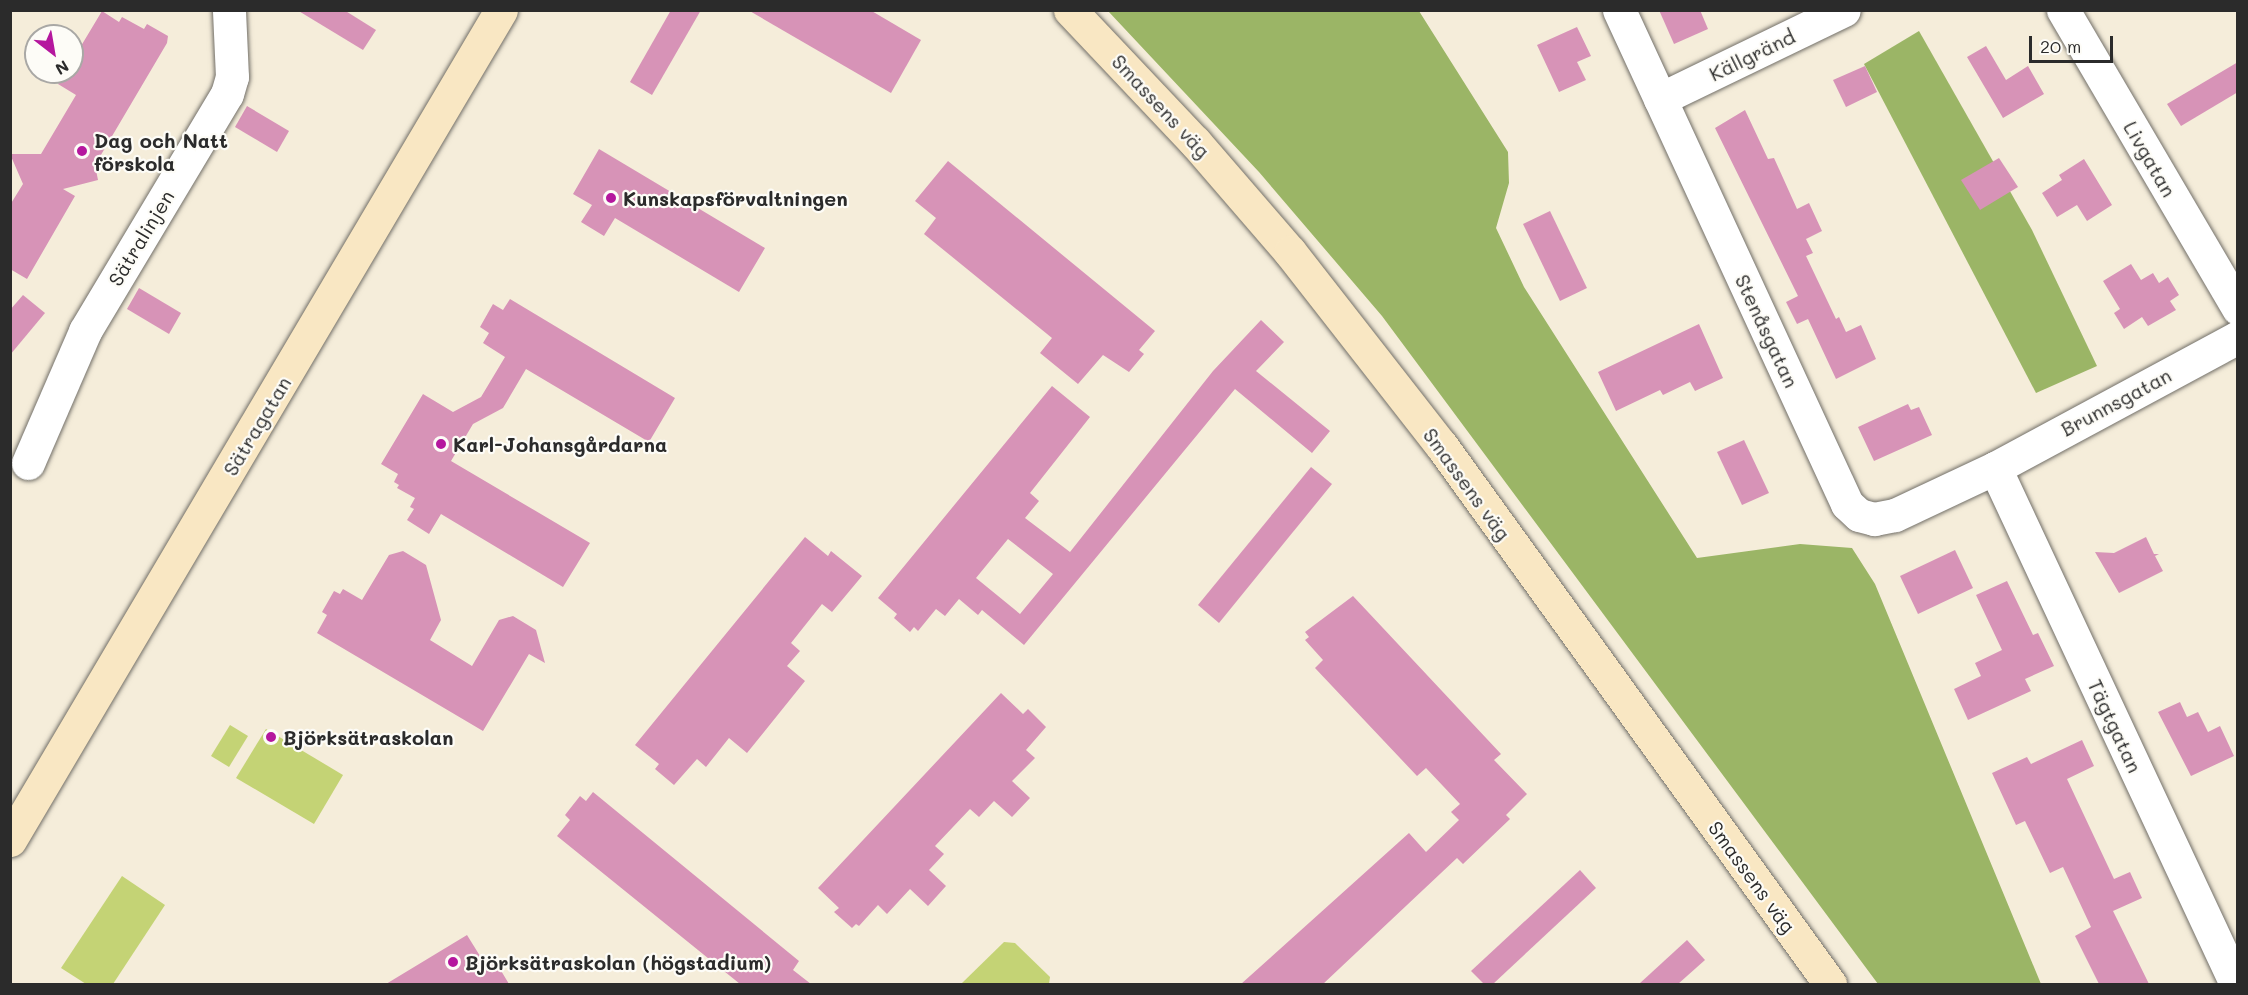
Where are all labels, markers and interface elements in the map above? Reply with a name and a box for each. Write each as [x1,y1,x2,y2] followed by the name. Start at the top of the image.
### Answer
[24,24,84,84] north arrow
[1705,24,1799,86] street label: Källgränd
[2032,24,2116,62] scale bar
[2040,34,2081,58] text: 20 m
[1107,49,1215,163] street label: Smassens väg
[52,56,73,80] text: N
[2119,117,2181,201] street label: Livgatan
[94,128,228,175] place label: Dag och Natt förskola
[75,144,89,158] marker: Dag och Natt förskola
[103,186,179,290] street label: Sätralinjen
[623,186,848,210] place label: Kunskapsförvaltningen
[604,191,618,205] marker: Kunskapsförvaltningen
[1730,271,1804,391] street label: Stenåsgatan
[2057,363,2175,441] street label: Brunnsgatan
[218,372,296,480] street label: Sätragatan
[1418,423,1516,545] street label: Smassens väg
[453,432,667,456] place label: Karl-Johansgårdarna
[434,437,448,451] marker: Karl-Johansgårdarna
[2083,675,2147,777] street label: Tägtgatan
[283,725,453,749] place label: Björksätraskolan
[264,730,278,744] marker: Björksätraskolan
[1703,816,1801,938] street label: Smassens väg
[465,950,771,974] place label: Björksätraskolan (högstadium)
[446,955,460,969] marker: Björksätraskolan (högstadium)

